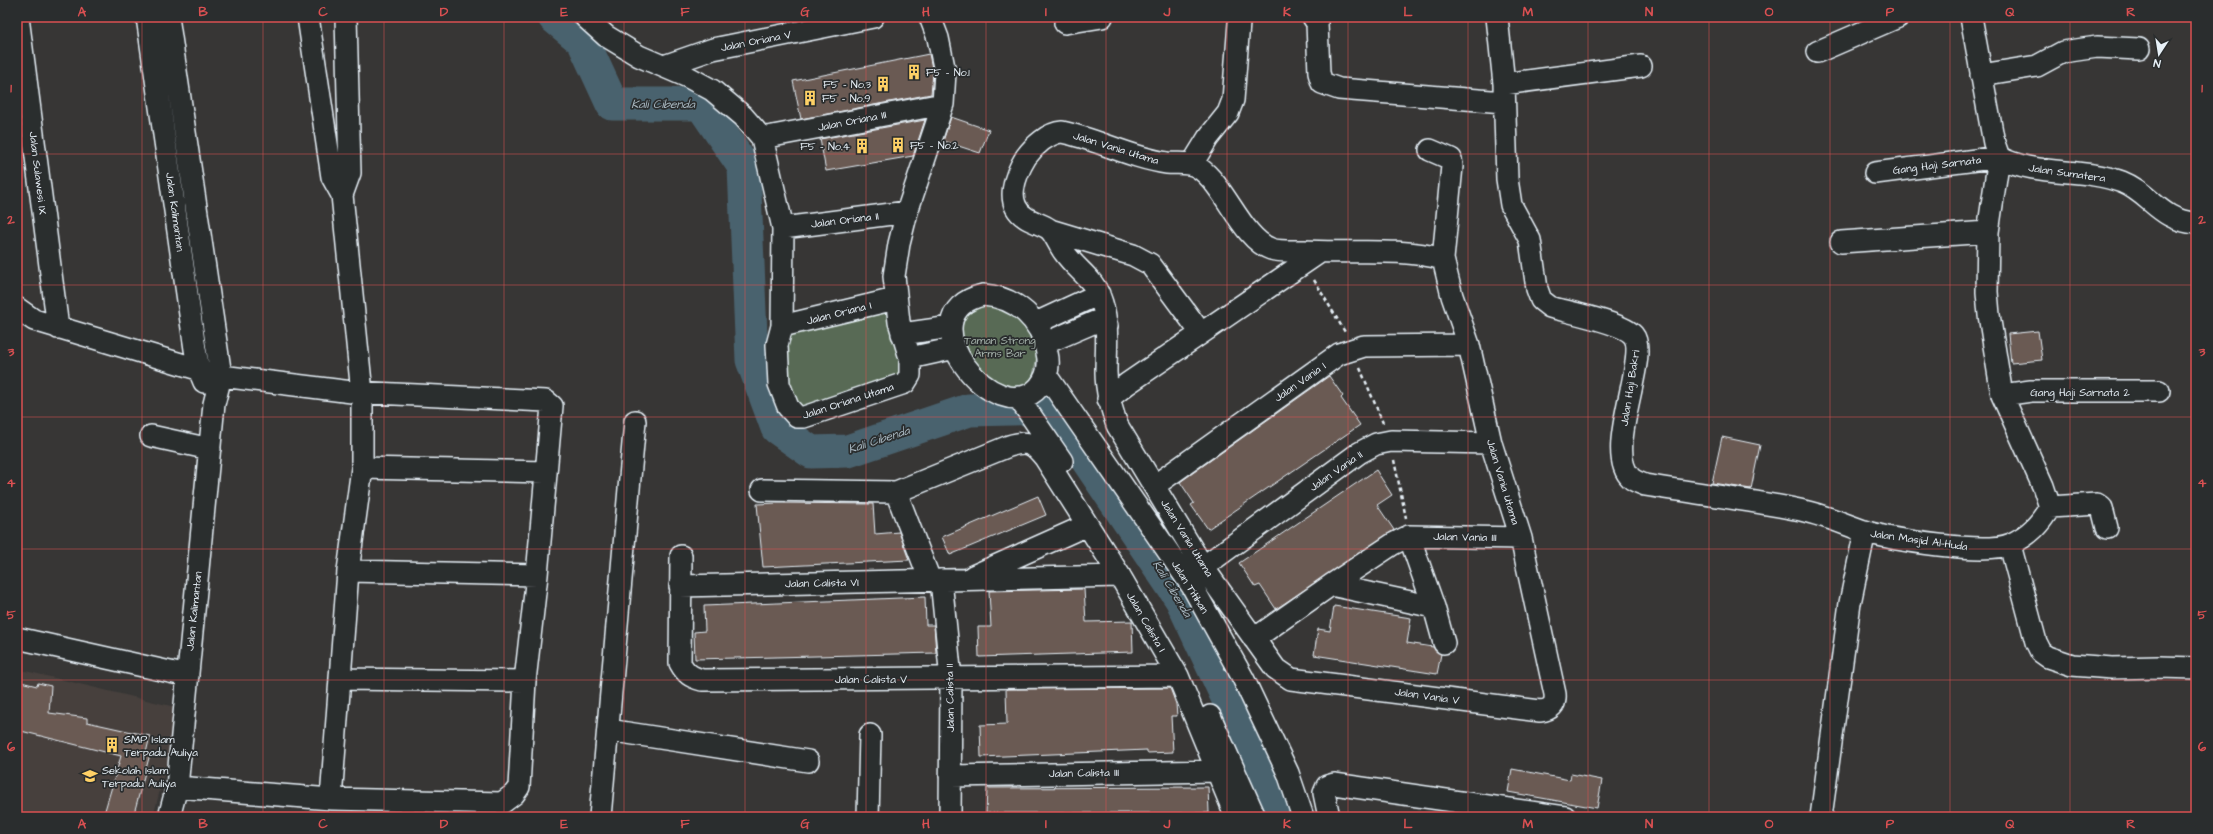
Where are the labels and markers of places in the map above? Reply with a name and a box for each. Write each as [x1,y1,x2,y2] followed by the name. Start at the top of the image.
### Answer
[905,63,923,81] building icon: F5 - No.1
[926,65,970,80] place label: F5 - No.1
[874,75,892,93] building icon: F5 - No.3
[823,77,871,92] place label: F5 - No.3
[801,89,819,107] building icon: F5 - No.9
[822,91,871,106] place label: F5 - No.9
[889,136,907,154] building icon: F5 - No.2
[853,137,871,155] building icon: F5 - No.4
[910,138,959,153] place label: F5 - No.2
[800,139,851,154] place label: F5 - No.4
[124,732,198,761] place label: SMP Islam Terpadu Auliya
[103,736,121,754] building icon: SMP Islam Terpadu Auliya
[102,763,176,792] place label: Sekolah Islam Terpadu Auliya
[81,767,99,785] school or university icon: Sekolah Islam Terpadu Auliya

